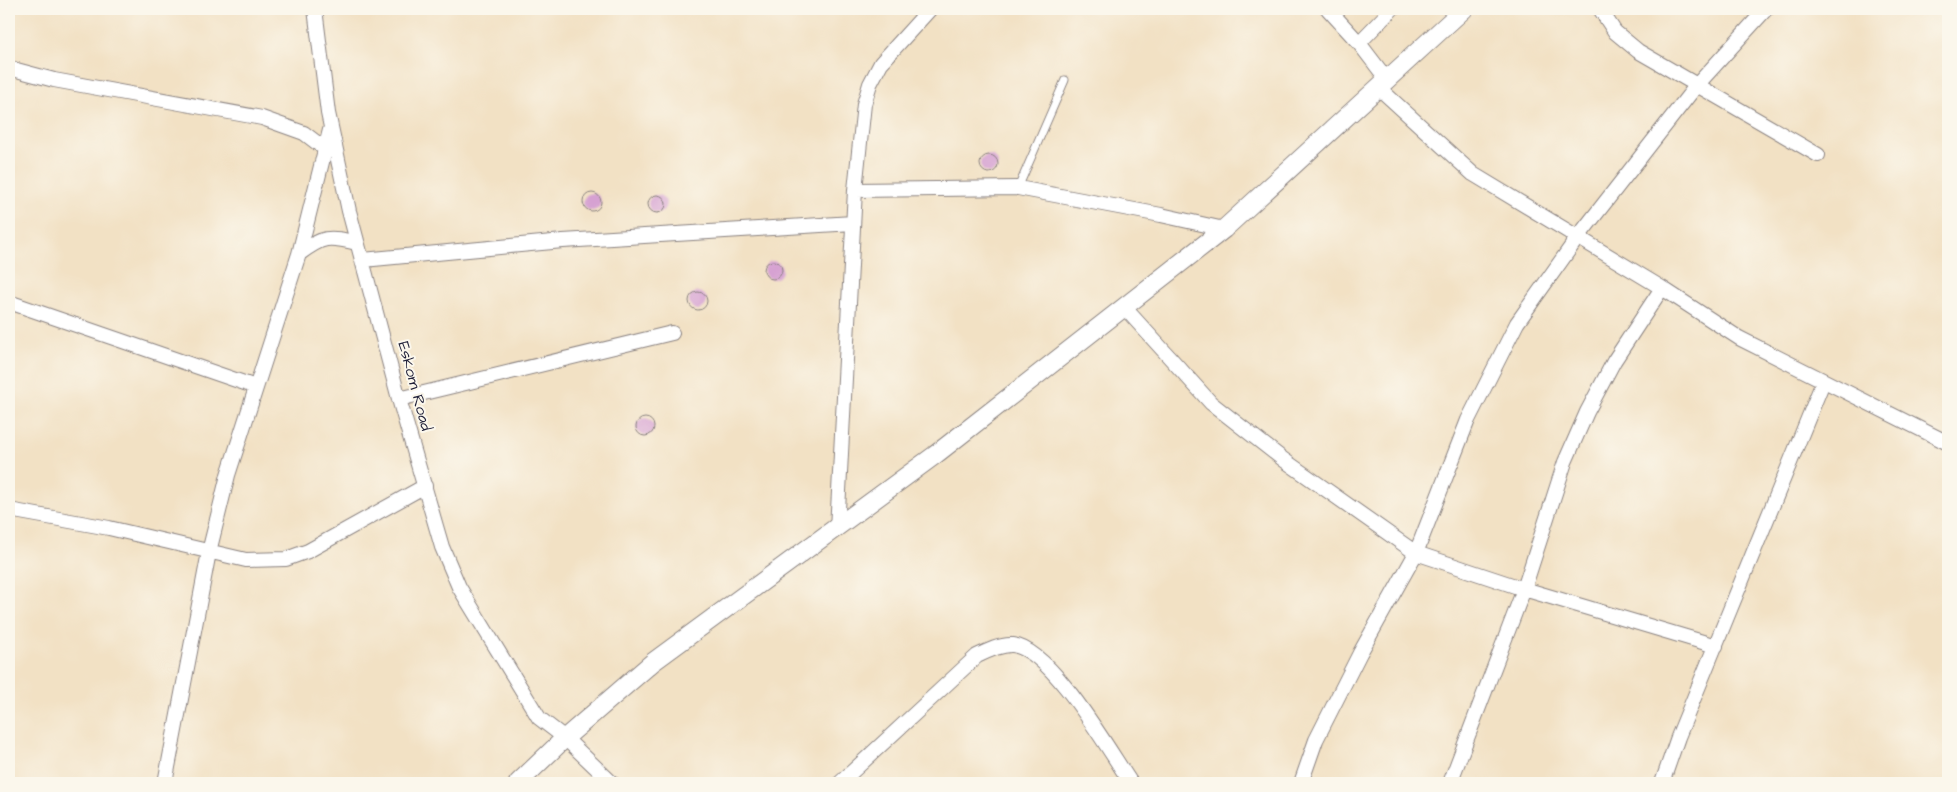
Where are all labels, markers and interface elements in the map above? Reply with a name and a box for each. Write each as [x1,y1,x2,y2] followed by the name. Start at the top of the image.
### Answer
[392,339,438,433] street label: Eskom Road

